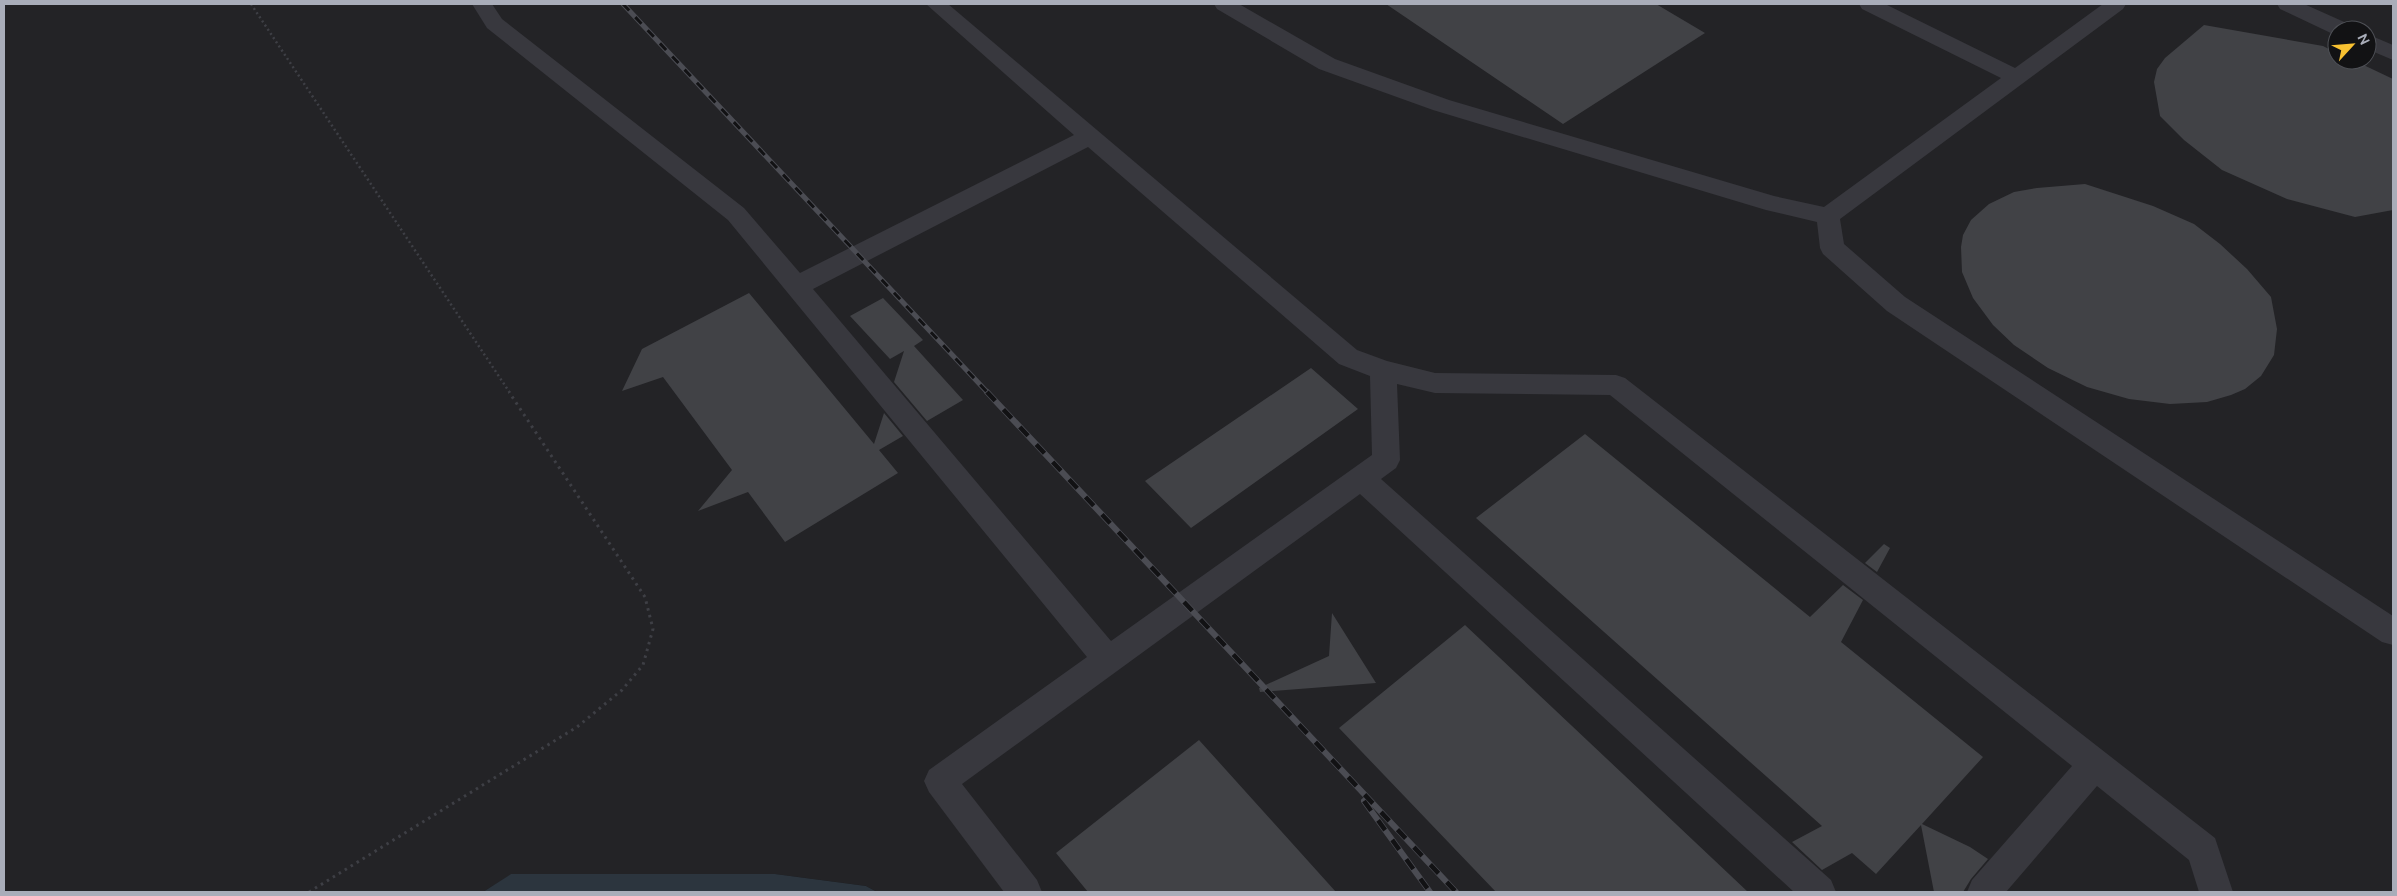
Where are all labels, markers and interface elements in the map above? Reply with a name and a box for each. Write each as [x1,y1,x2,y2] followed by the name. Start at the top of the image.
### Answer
[2327,20,2377,70] north arrow
[2354,31,2373,48] text: N

